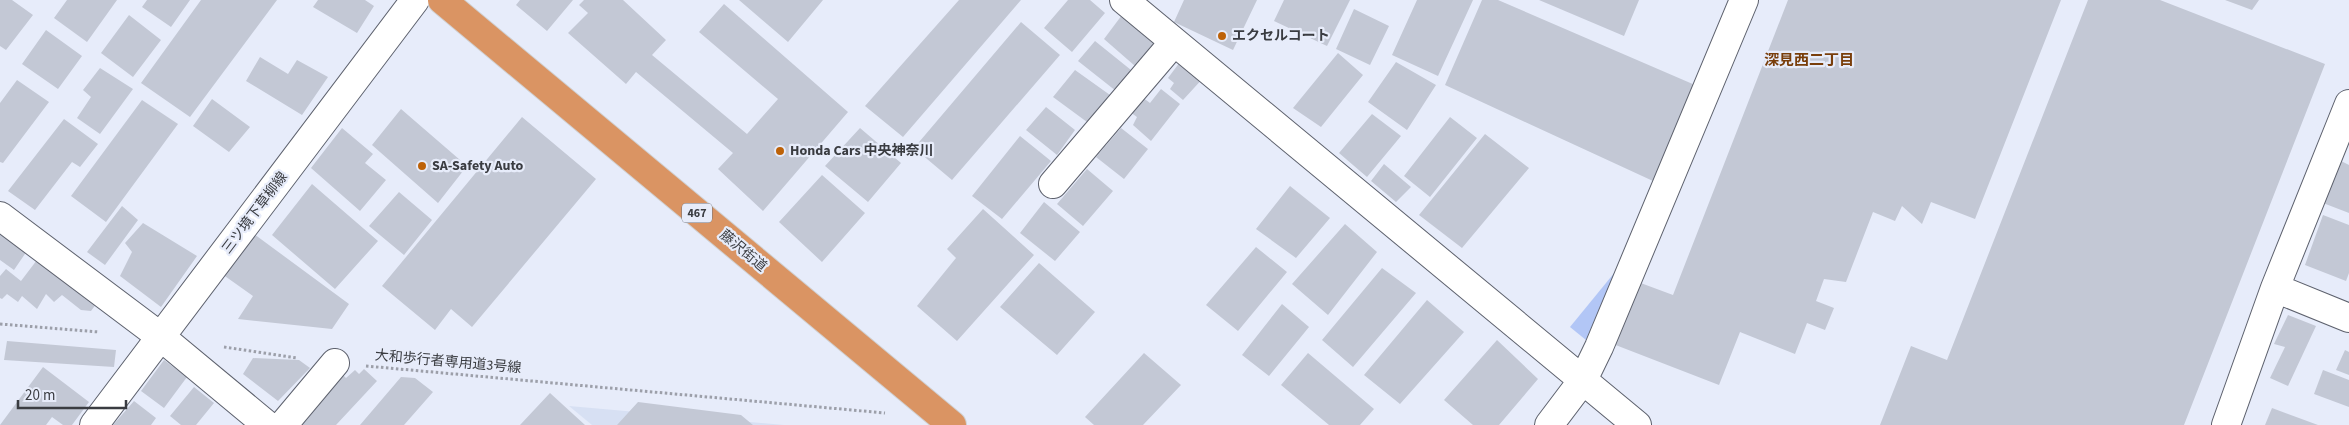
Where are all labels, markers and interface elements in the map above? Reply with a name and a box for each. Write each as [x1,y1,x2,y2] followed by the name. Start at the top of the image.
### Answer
[1232,26,1330,46] place label: エクセルコート
[1216,30,1228,42] marker: エクセルコート
[1764,50,1854,71] district label: 深見西二丁目
[790,141,933,161] place label: Honda Cars 中央神奈川
[774,145,786,157] marker: Honda Cars 中央神奈川
[432,156,524,176] place label: SA-Safety Auto
[416,160,428,172] marker: SA-Safety Auto
[218,168,292,258] street label: 三ツ境下草柳線
[682,204,712,222] road number: 467
[715,225,771,277] street label: 藤沢街道
[374,346,522,378] street label: 大和歩行者専用道3号線
[18,378,125,410] scale bar
[25,385,55,406] text: 20 m

